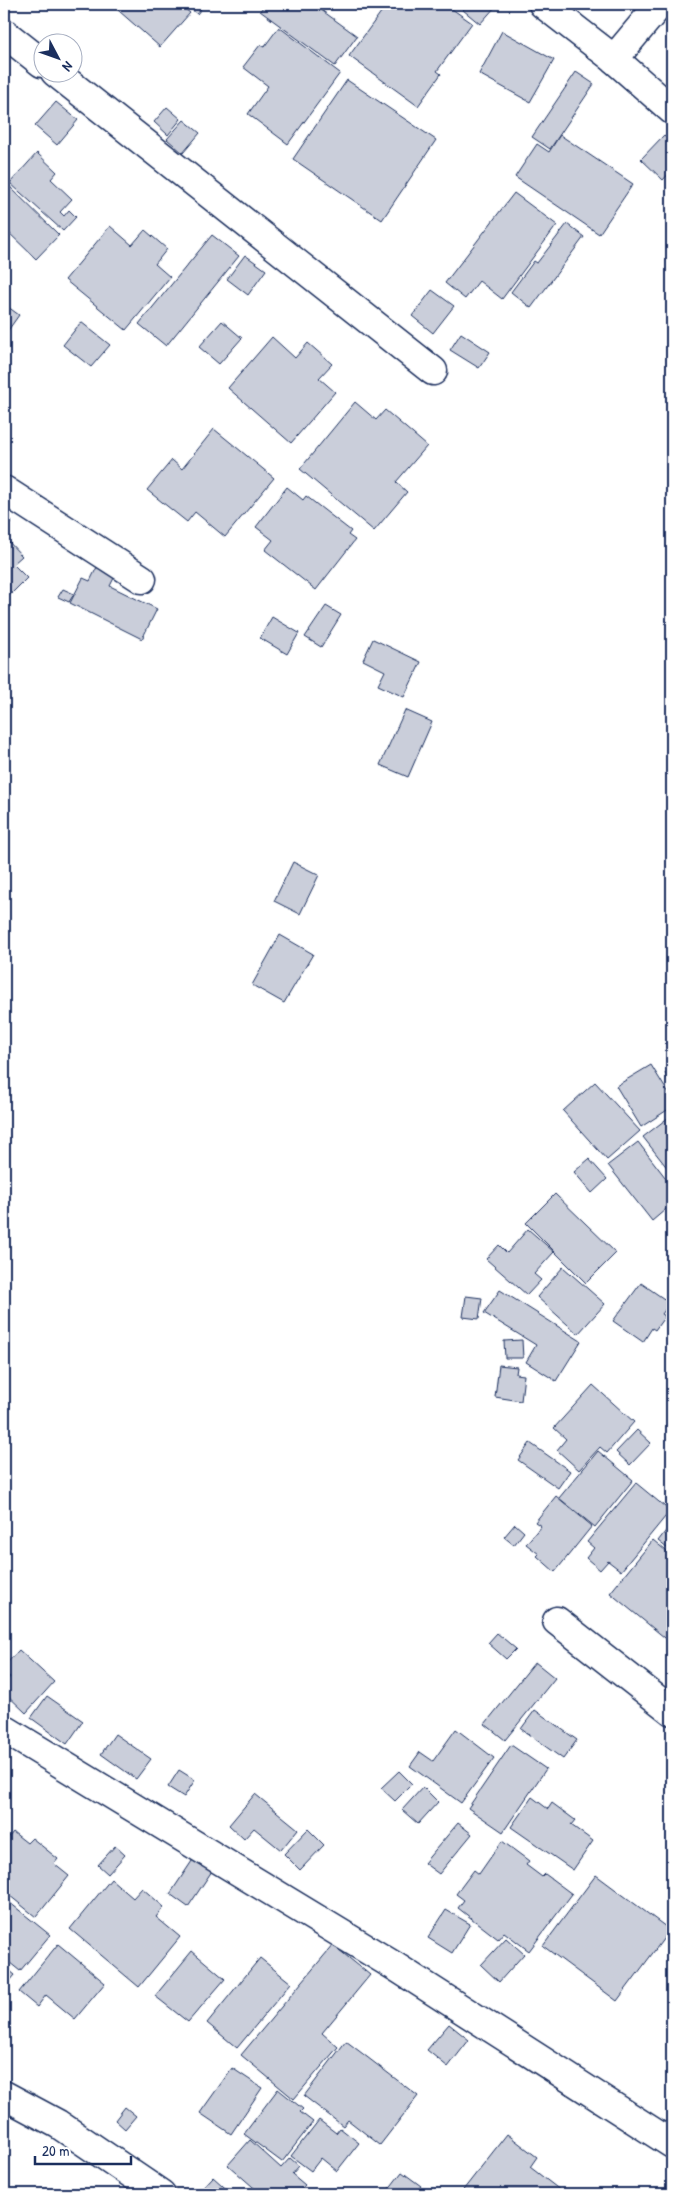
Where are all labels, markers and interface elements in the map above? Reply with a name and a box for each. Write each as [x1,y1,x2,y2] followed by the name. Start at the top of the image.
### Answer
[32,32,82,82] north arrow
[58,58,78,76] text: N
[35,2133,131,2165] scale bar
[42,2140,69,2161] text: 20 m

